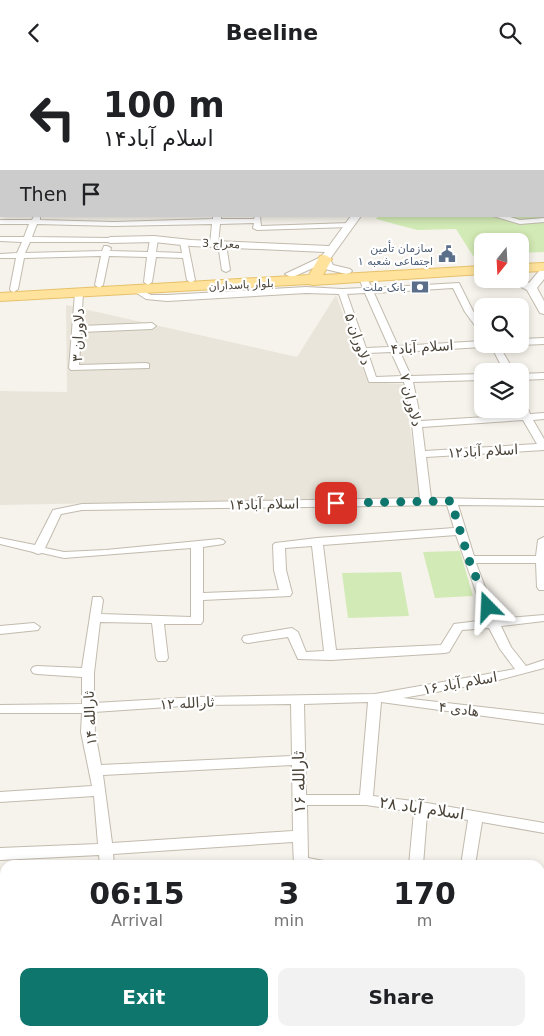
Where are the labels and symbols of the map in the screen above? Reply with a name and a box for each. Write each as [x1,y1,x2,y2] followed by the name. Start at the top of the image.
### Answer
[474,233,529,287] north arrow
[202,237,240,251] street label: معراج 3
[358,240,433,268] place label: سازمان تأمین اجتماعی شعبه ۱
[437,244,457,264] public building icon: سازمان تأمین اجتماعی شعبه ۱
[208,277,274,293] street label: بلوار پاسداران
[410,277,430,297] bank icon: بانک ملت
[363,281,406,294] place label: بانک ملت
[69,308,88,362] street label: دلاوران ۳
[341,311,374,367] street label: دلاوران ۵
[390,337,454,357] street label: اسلام آباد۴
[396,372,425,428] street label: دلاوران ۷
[447,441,519,461] street label: اسلام آباد۱۲
[315,482,357,524] pin
[229,495,299,513] street label: اسلام آباد۱۴
[461,580,513,632] position arrow
[422,669,498,697] street label: اسلام آباد ۱۶
[81,690,100,746] street label: ثارالله ۱۴
[159,694,215,713] street label: ثارالله ۱۲
[438,699,480,719] street label: هادی ۴
[289,751,310,813] street label: ثارالله ۱۶
[378,793,466,823] street label: اسلام آباد ۲۸

